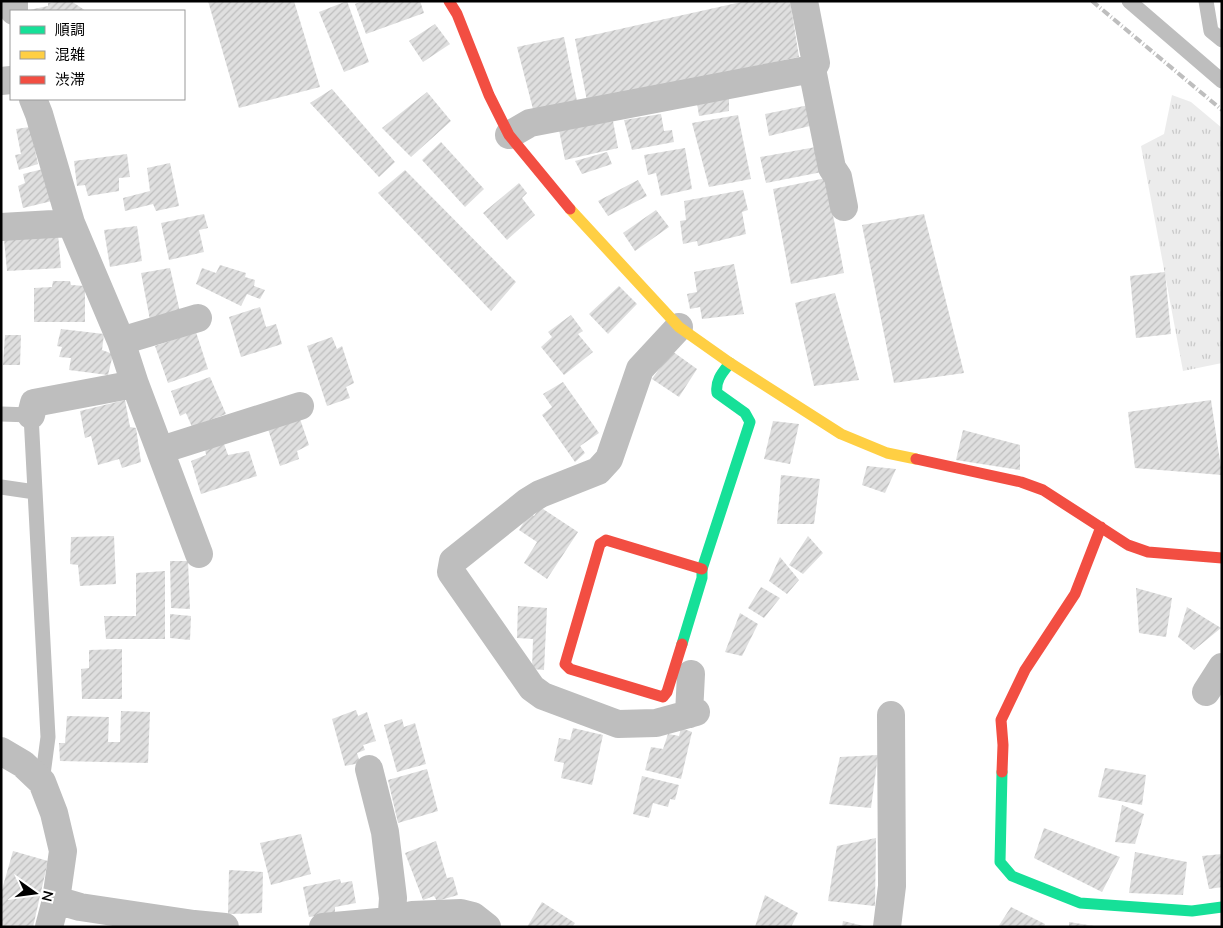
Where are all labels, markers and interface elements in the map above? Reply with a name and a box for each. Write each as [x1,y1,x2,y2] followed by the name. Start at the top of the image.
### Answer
[10,10,185,100] legend
[55,20,85,39] text: 順調
[55,45,85,64] text: 混雑
[55,70,85,89] text: 渋滞
[10,868,60,918] north arrow
[38,889,58,903] text: N

